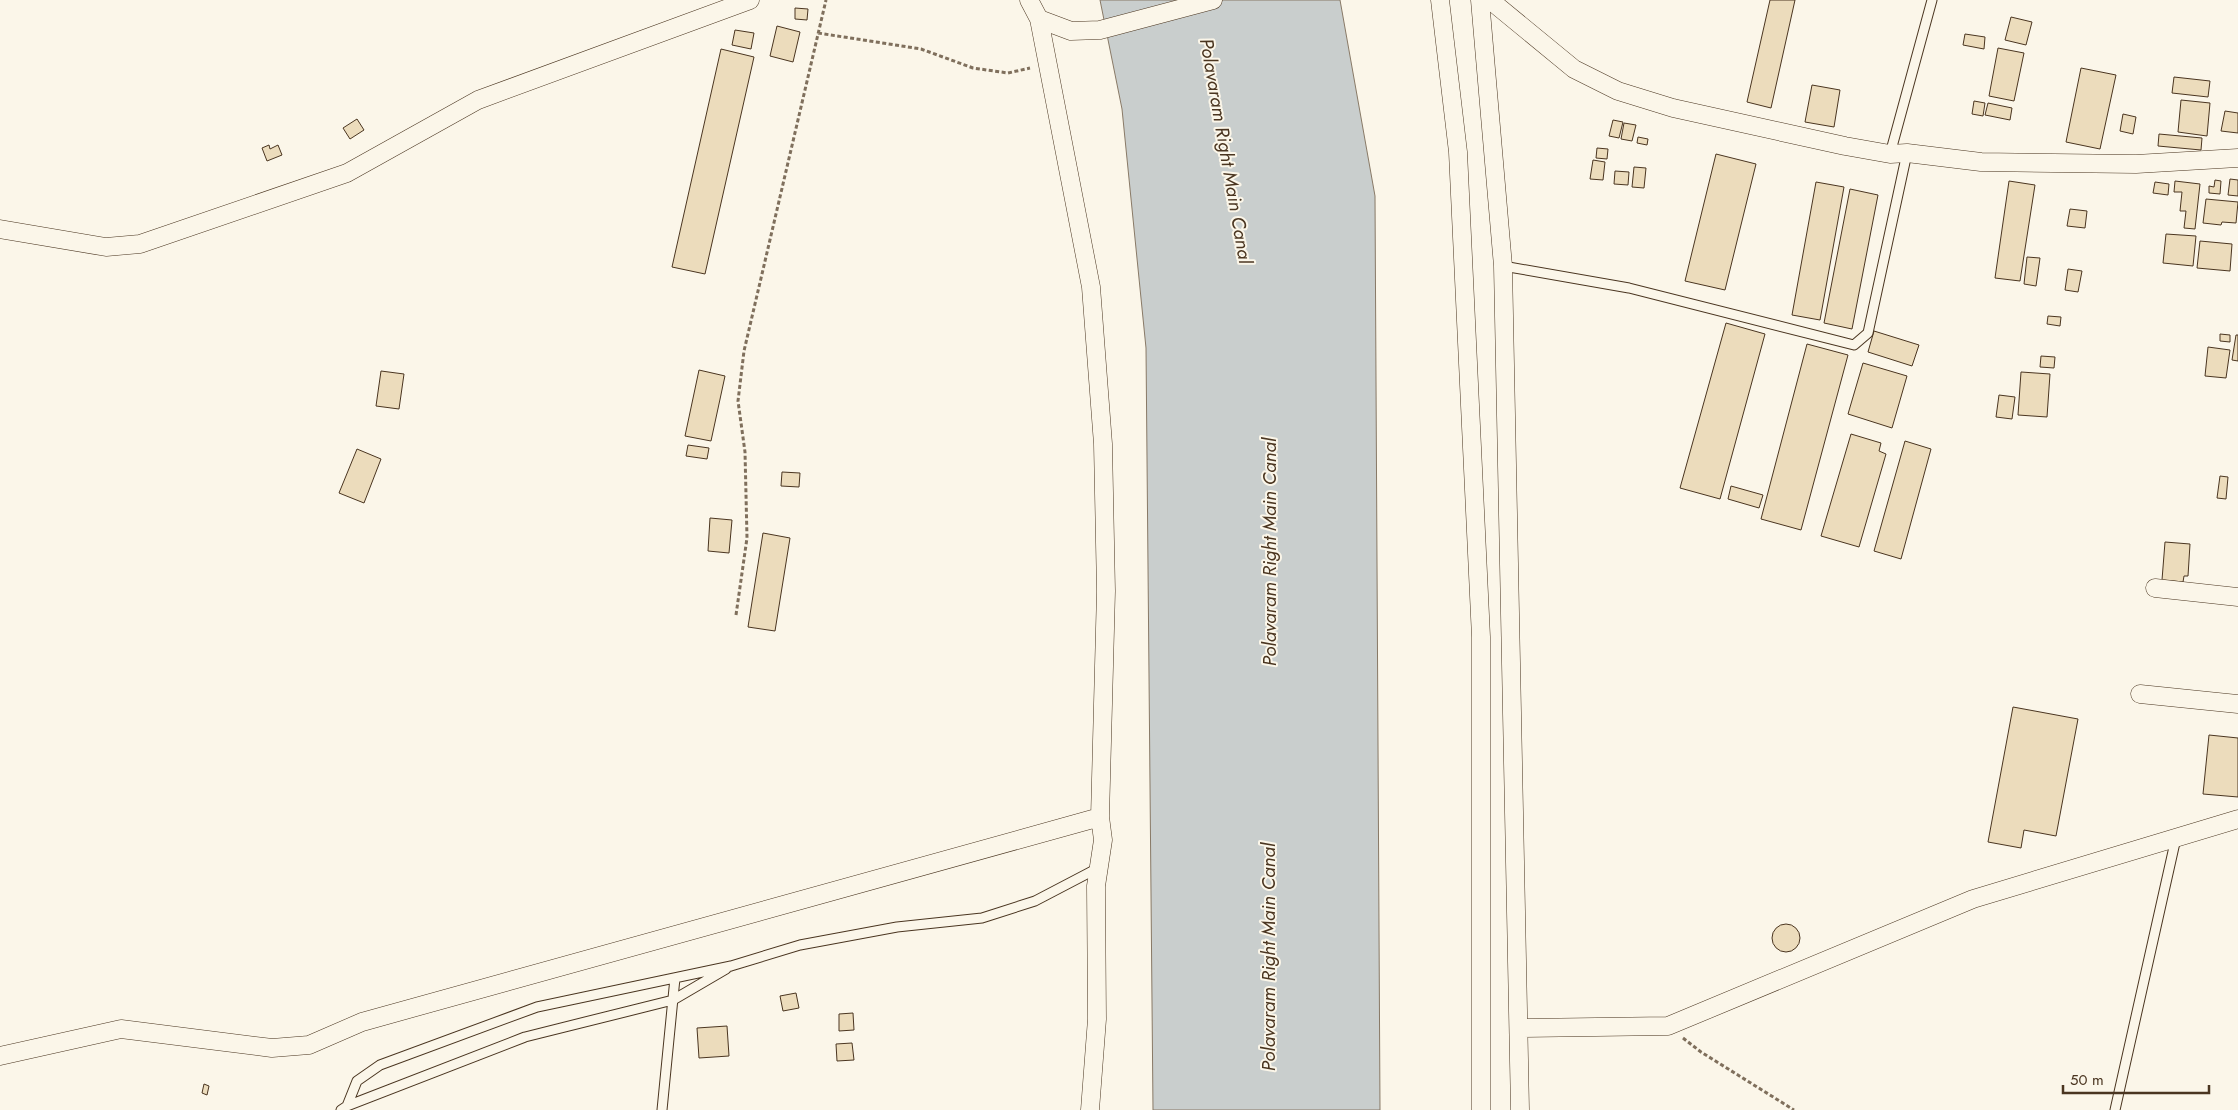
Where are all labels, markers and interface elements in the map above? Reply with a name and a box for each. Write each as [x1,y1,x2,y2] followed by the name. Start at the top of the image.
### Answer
[1193,36,1259,267] water label: Polavaram Right Main Canal
[1256,437,1283,666] water label: Polavaram Right Main Canal
[1255,842,1282,1071] water label: Polavaram Right Main Canal
[2063,1062,2209,1094] scale bar
[2070,1069,2104,1091] text: 50 m

